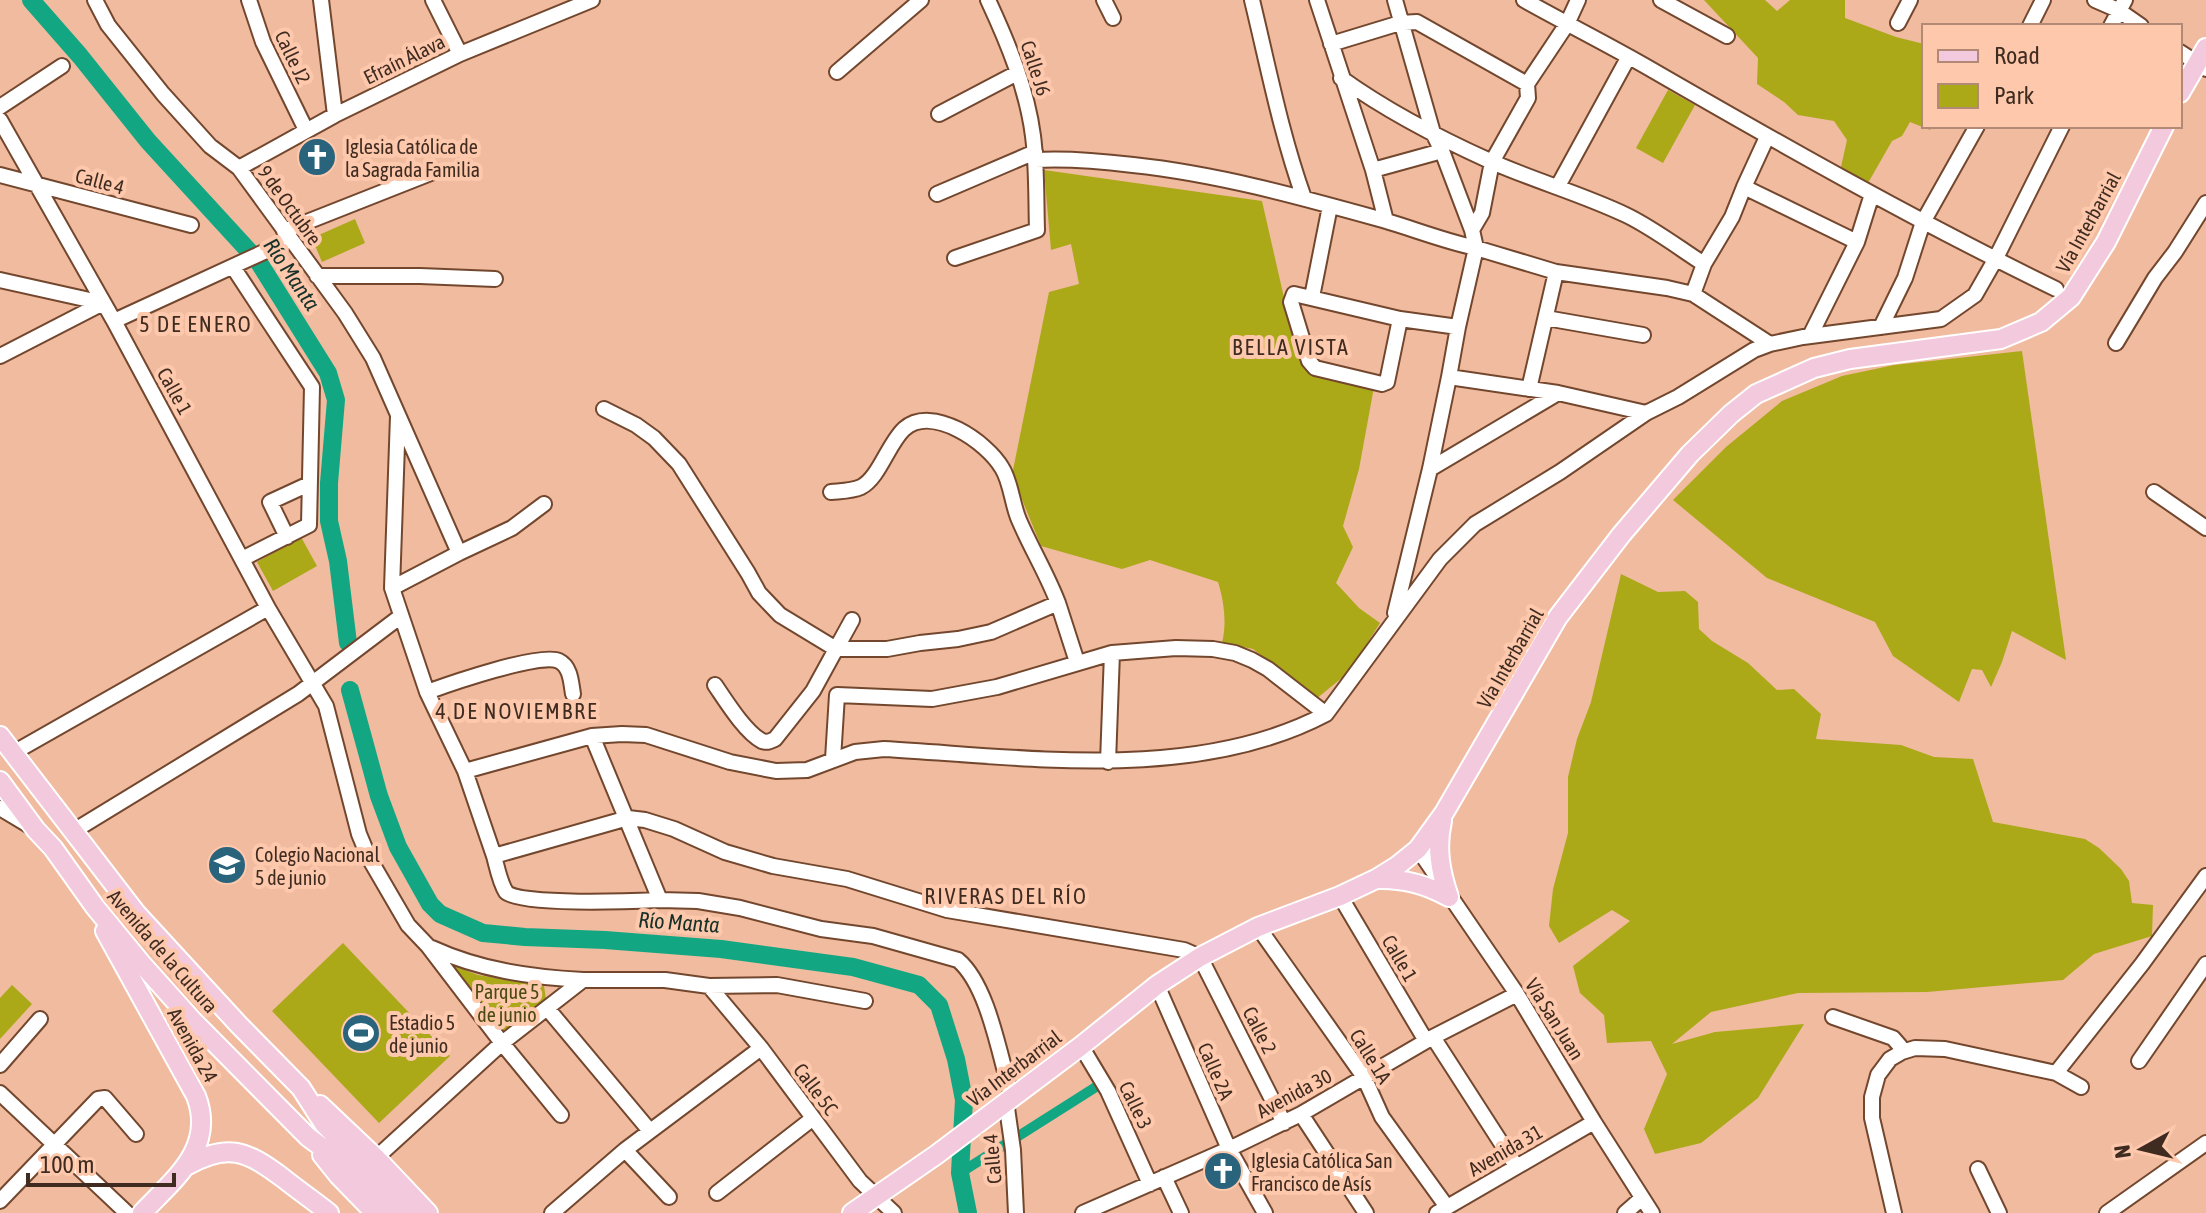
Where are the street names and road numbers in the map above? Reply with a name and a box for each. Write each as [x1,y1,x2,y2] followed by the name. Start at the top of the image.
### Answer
[270,27,316,87] street label: Calle J2
[360,29,448,89] street label: Efraín Álava
[1016,38,1056,98] street label: Calle J6
[254,161,326,249] street label: 9 de Octubre
[73,163,127,199] street label: Calle 4
[2051,167,2125,276] street label: Vía Interbarrial
[153,364,197,418] street label: Calle 1
[1472,603,1548,712] street label: Vía Interbarrial
[103,885,223,1017] street label: Avenida de la Cultura
[1378,931,1422,985] street label: Calle 1
[1521,974,1589,1064] street label: Vía San Juan
[1238,1003,1282,1057] street label: Calle 2
[163,1004,223,1086] street label: Avenida 24
[963,1025,1066,1111] street label: Vía Interbarrial
[1345,1025,1397,1088] street label: Calle 1A
[1193,1039,1239,1103] street label: Calle 2A
[789,1059,843,1119] street label: Calle 5C
[1253,1064,1335,1122] street label: Avenida 30
[1115,1078,1157,1132] street label: Calle 3
[1464,1120,1546,1180] street label: Avenida 31
[978,1133,1006,1185] street label: Calle 4

